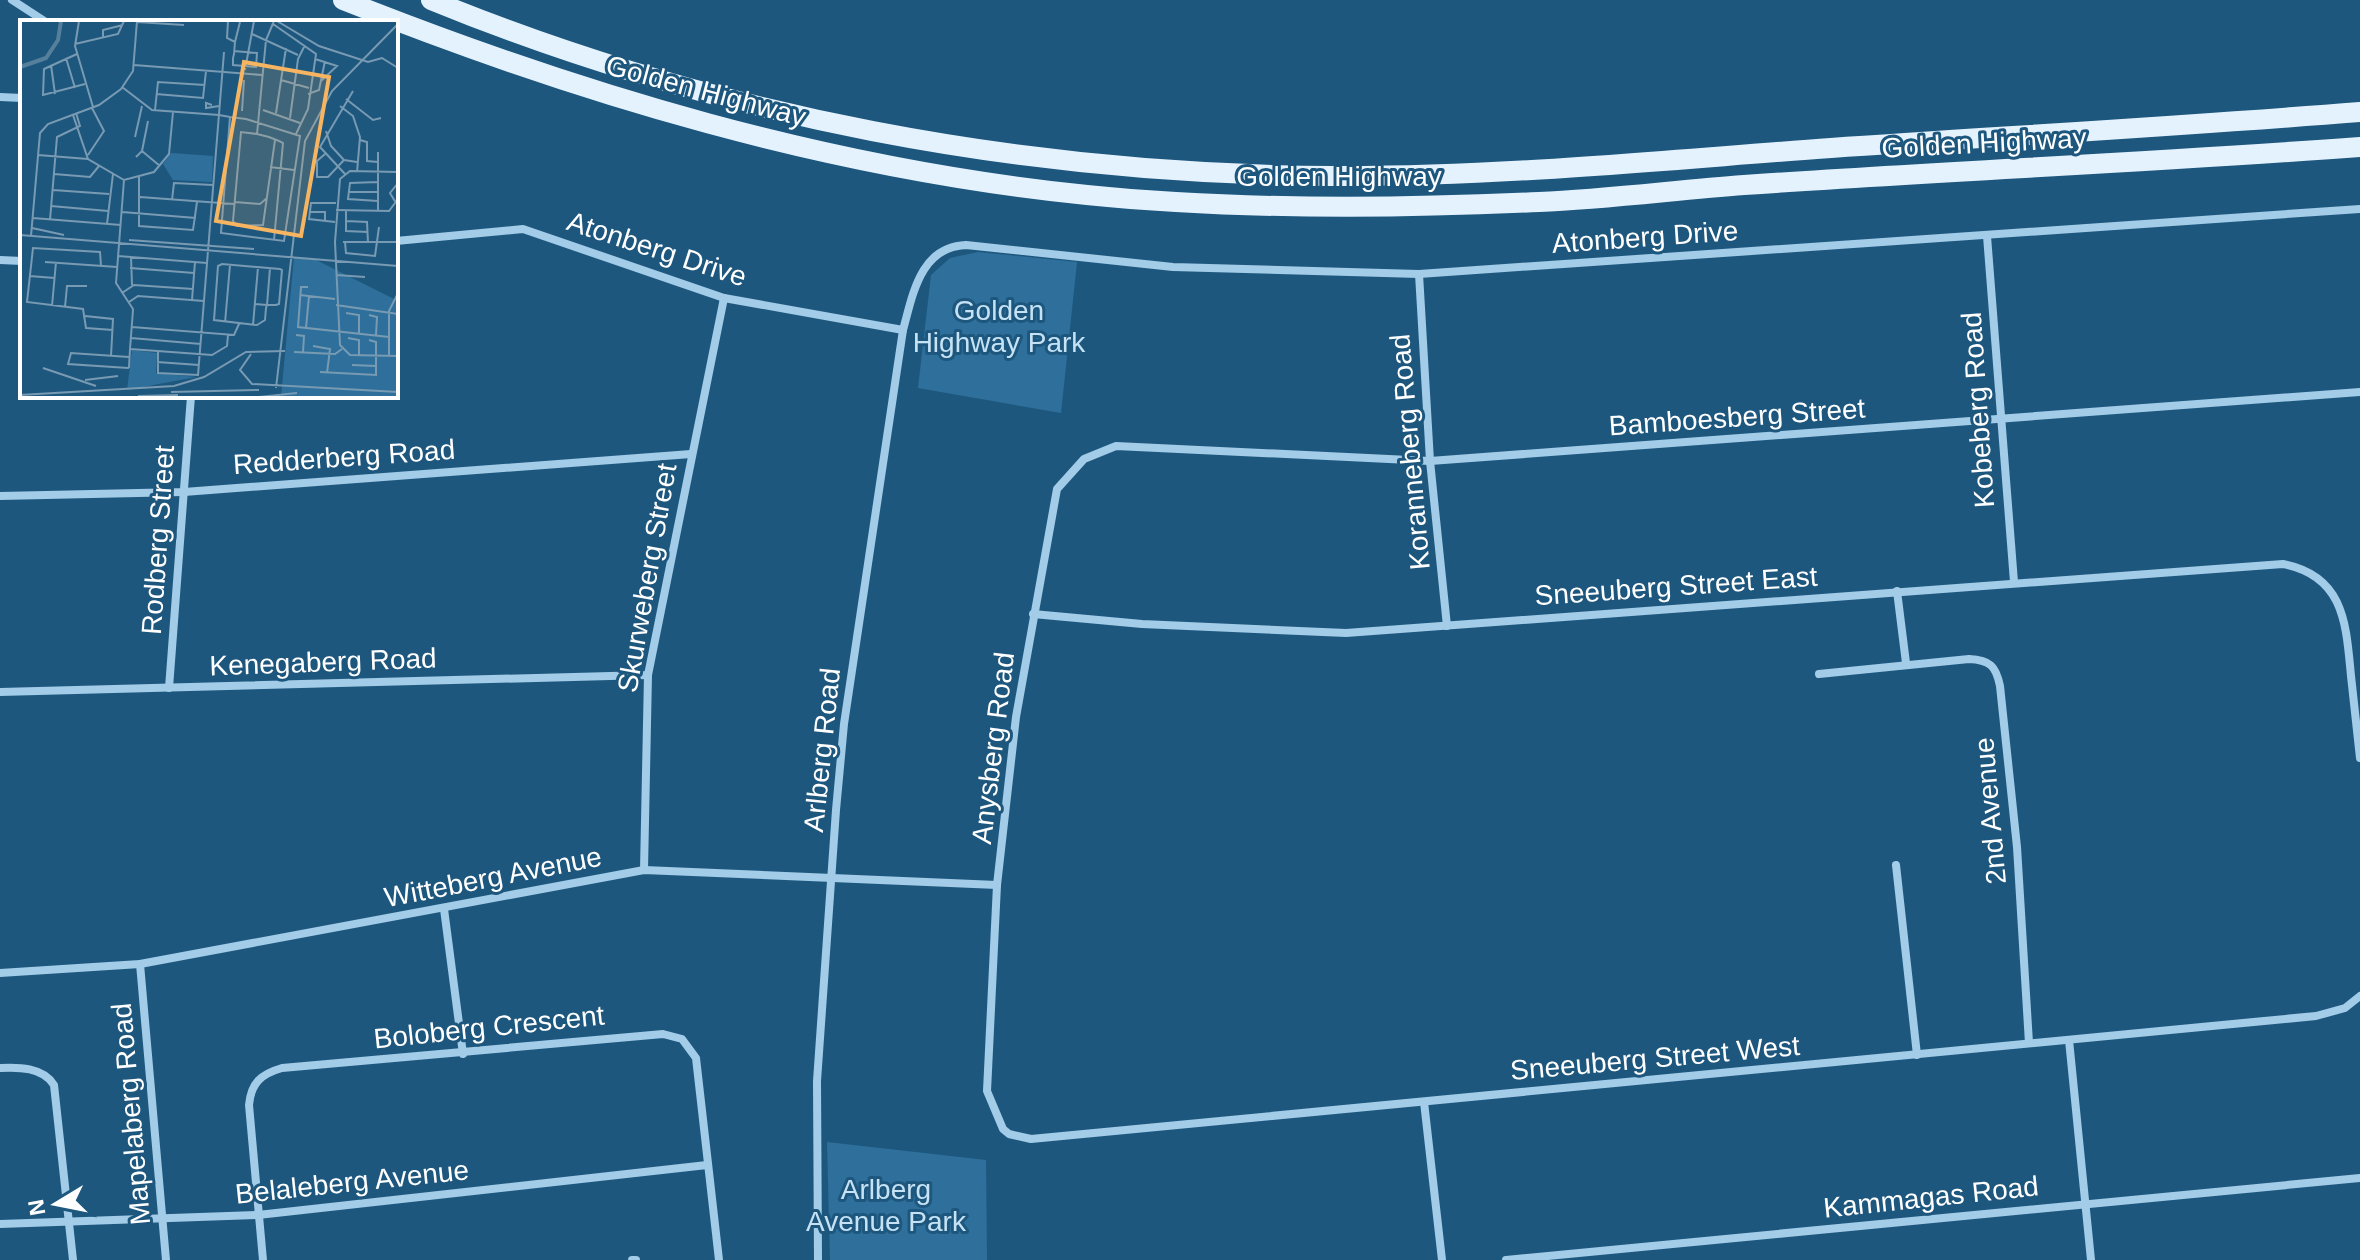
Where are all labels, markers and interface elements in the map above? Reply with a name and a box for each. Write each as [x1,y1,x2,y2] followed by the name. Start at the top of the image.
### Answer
[20,20,398,398] inset map
[603,49,809,133] street label: Golden Highway
[1881,122,2087,164] street label: Golden Highway
[1236,161,1442,192] street label: Golden Highway
[563,205,751,293] street label: Atonberg Drive
[1551,215,1739,259] street label: Atonberg Drive
[913,295,1086,358] park label: Golden Highway Park
[1956,311,2000,509] street label: Kobeberg Road
[1384,333,1436,571] street label: Koranneberg Road
[1608,393,1866,441] street label: Bamboesberg Street
[232,434,456,480] street label: Redderberg Road
[136,444,180,636] street label: Rodberg Street
[612,461,682,695] street label: Skurweberg Street
[1534,561,1819,611] street label: Sneeuberg Street East
[209,643,437,681] street label: Kenegaberg Road
[966,650,1020,846] street label: Anysberg Road
[798,666,846,834] street label: Arlberg Road
[1968,736,2012,886] street label: 2nd Avenue
[382,841,604,913] street label: Witteberg Avenue
[372,999,606,1055] street label: Boloberg Crescent
[106,1002,156,1226] street label: Mapelaberg Road
[1509,1030,1801,1086] street label: Sneeuberg Street West
[234,1154,470,1210] street label: Belaleberg Avenue
[16,1164,96,1244] north arrow
[1822,1170,2040,1224] street label: Kammagas Road
[806,1174,967,1237] park label: Arlberg Avenue Park
[23,1197,50,1217] text: N

